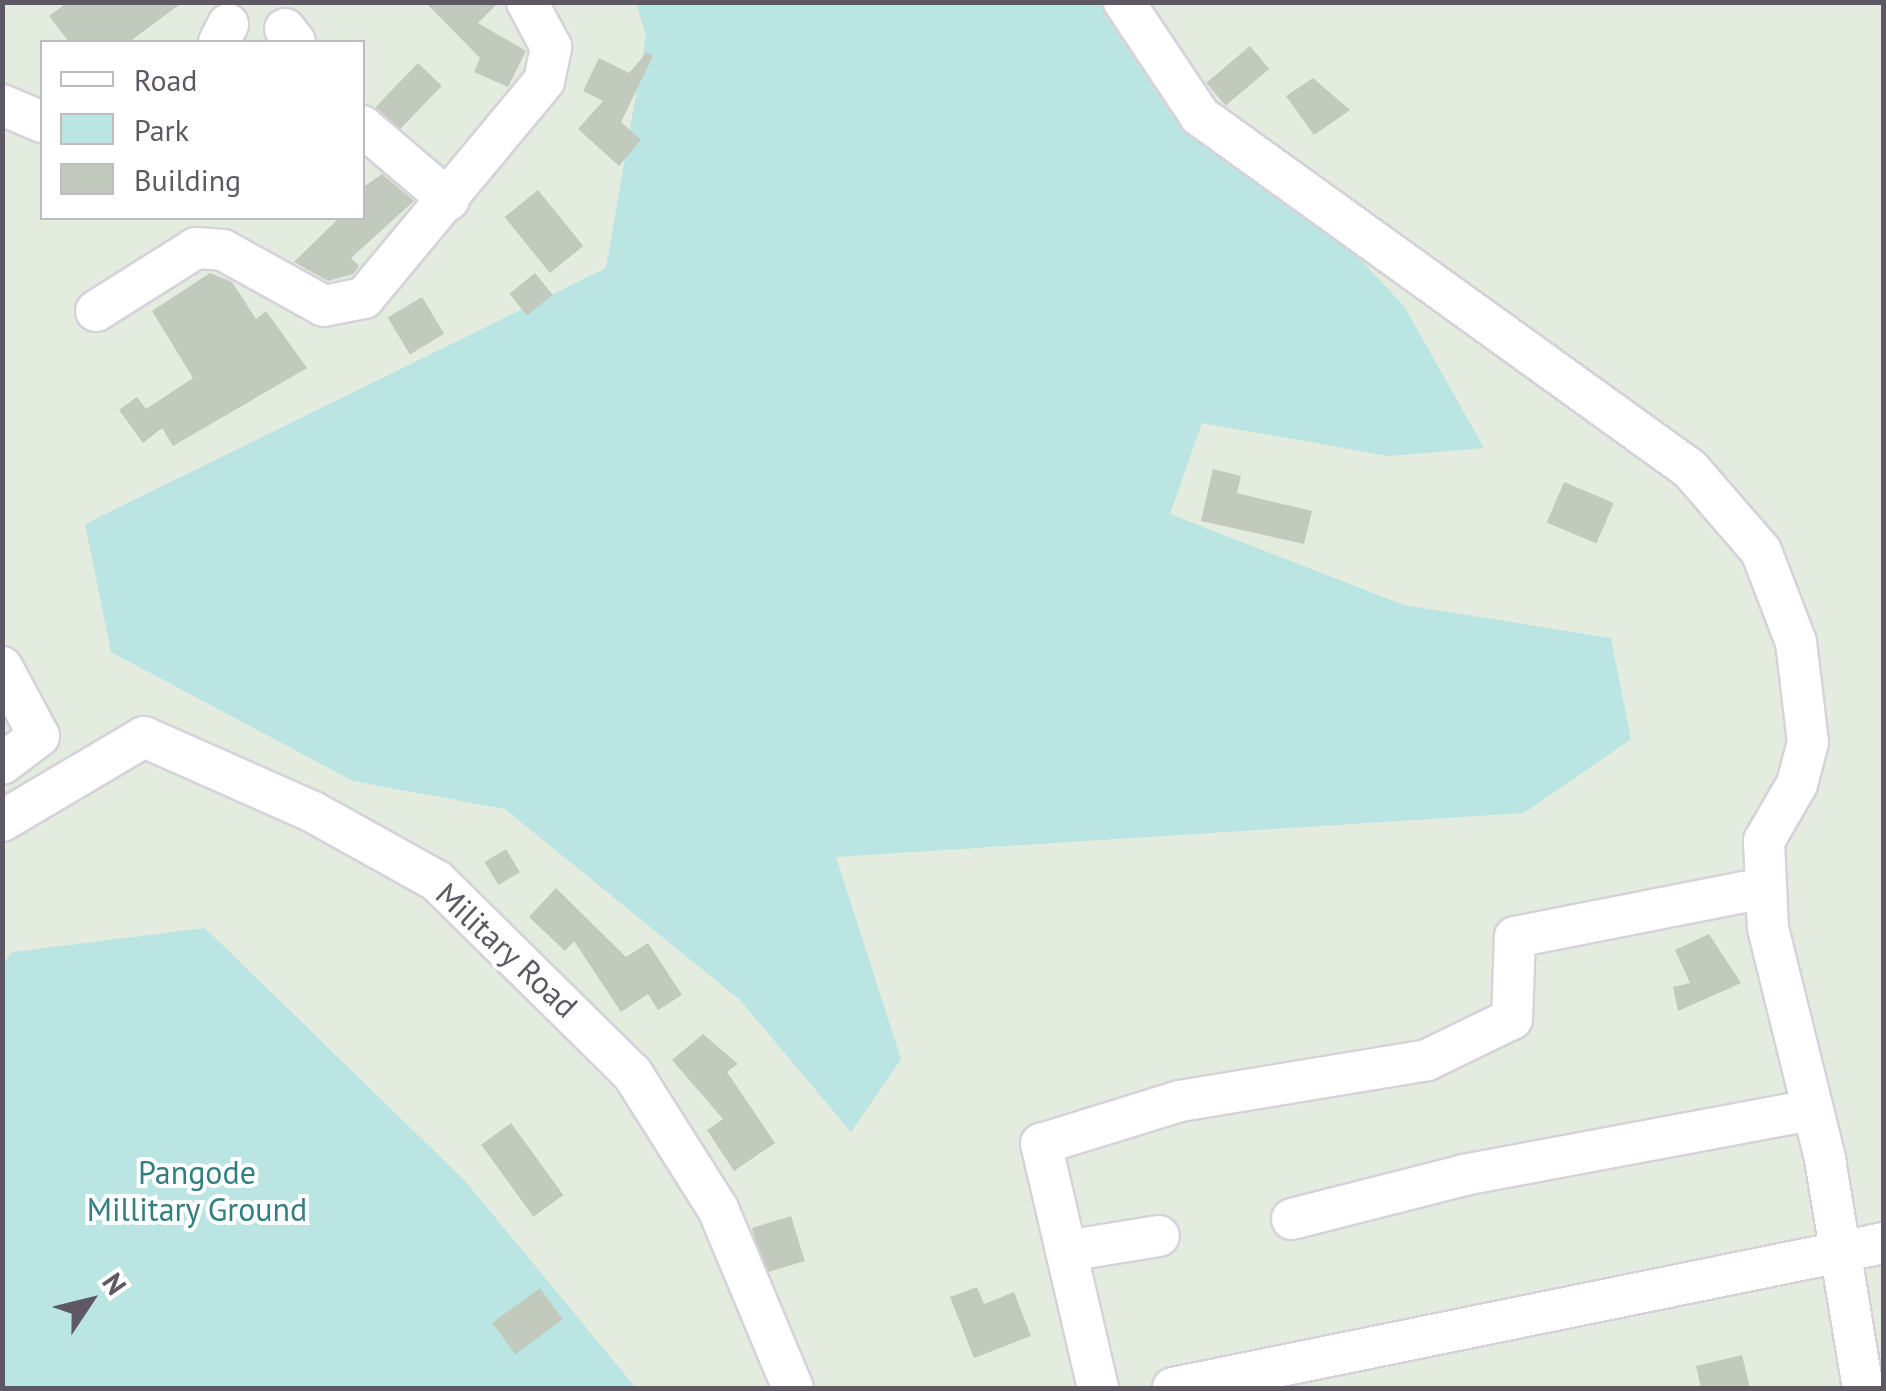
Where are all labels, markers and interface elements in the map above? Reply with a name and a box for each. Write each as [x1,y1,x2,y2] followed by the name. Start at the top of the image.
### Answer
[40,40,365,220] legend
[134,60,198,99] text: Road
[134,110,189,149] text: Park
[134,160,241,199] text: Building
[428,874,586,1026] street label: Military Road
[86,1154,308,1229] park label: Pangode Millitary Ground
[40,1251,140,1351] north arrow
[95,1265,135,1302] text: N

